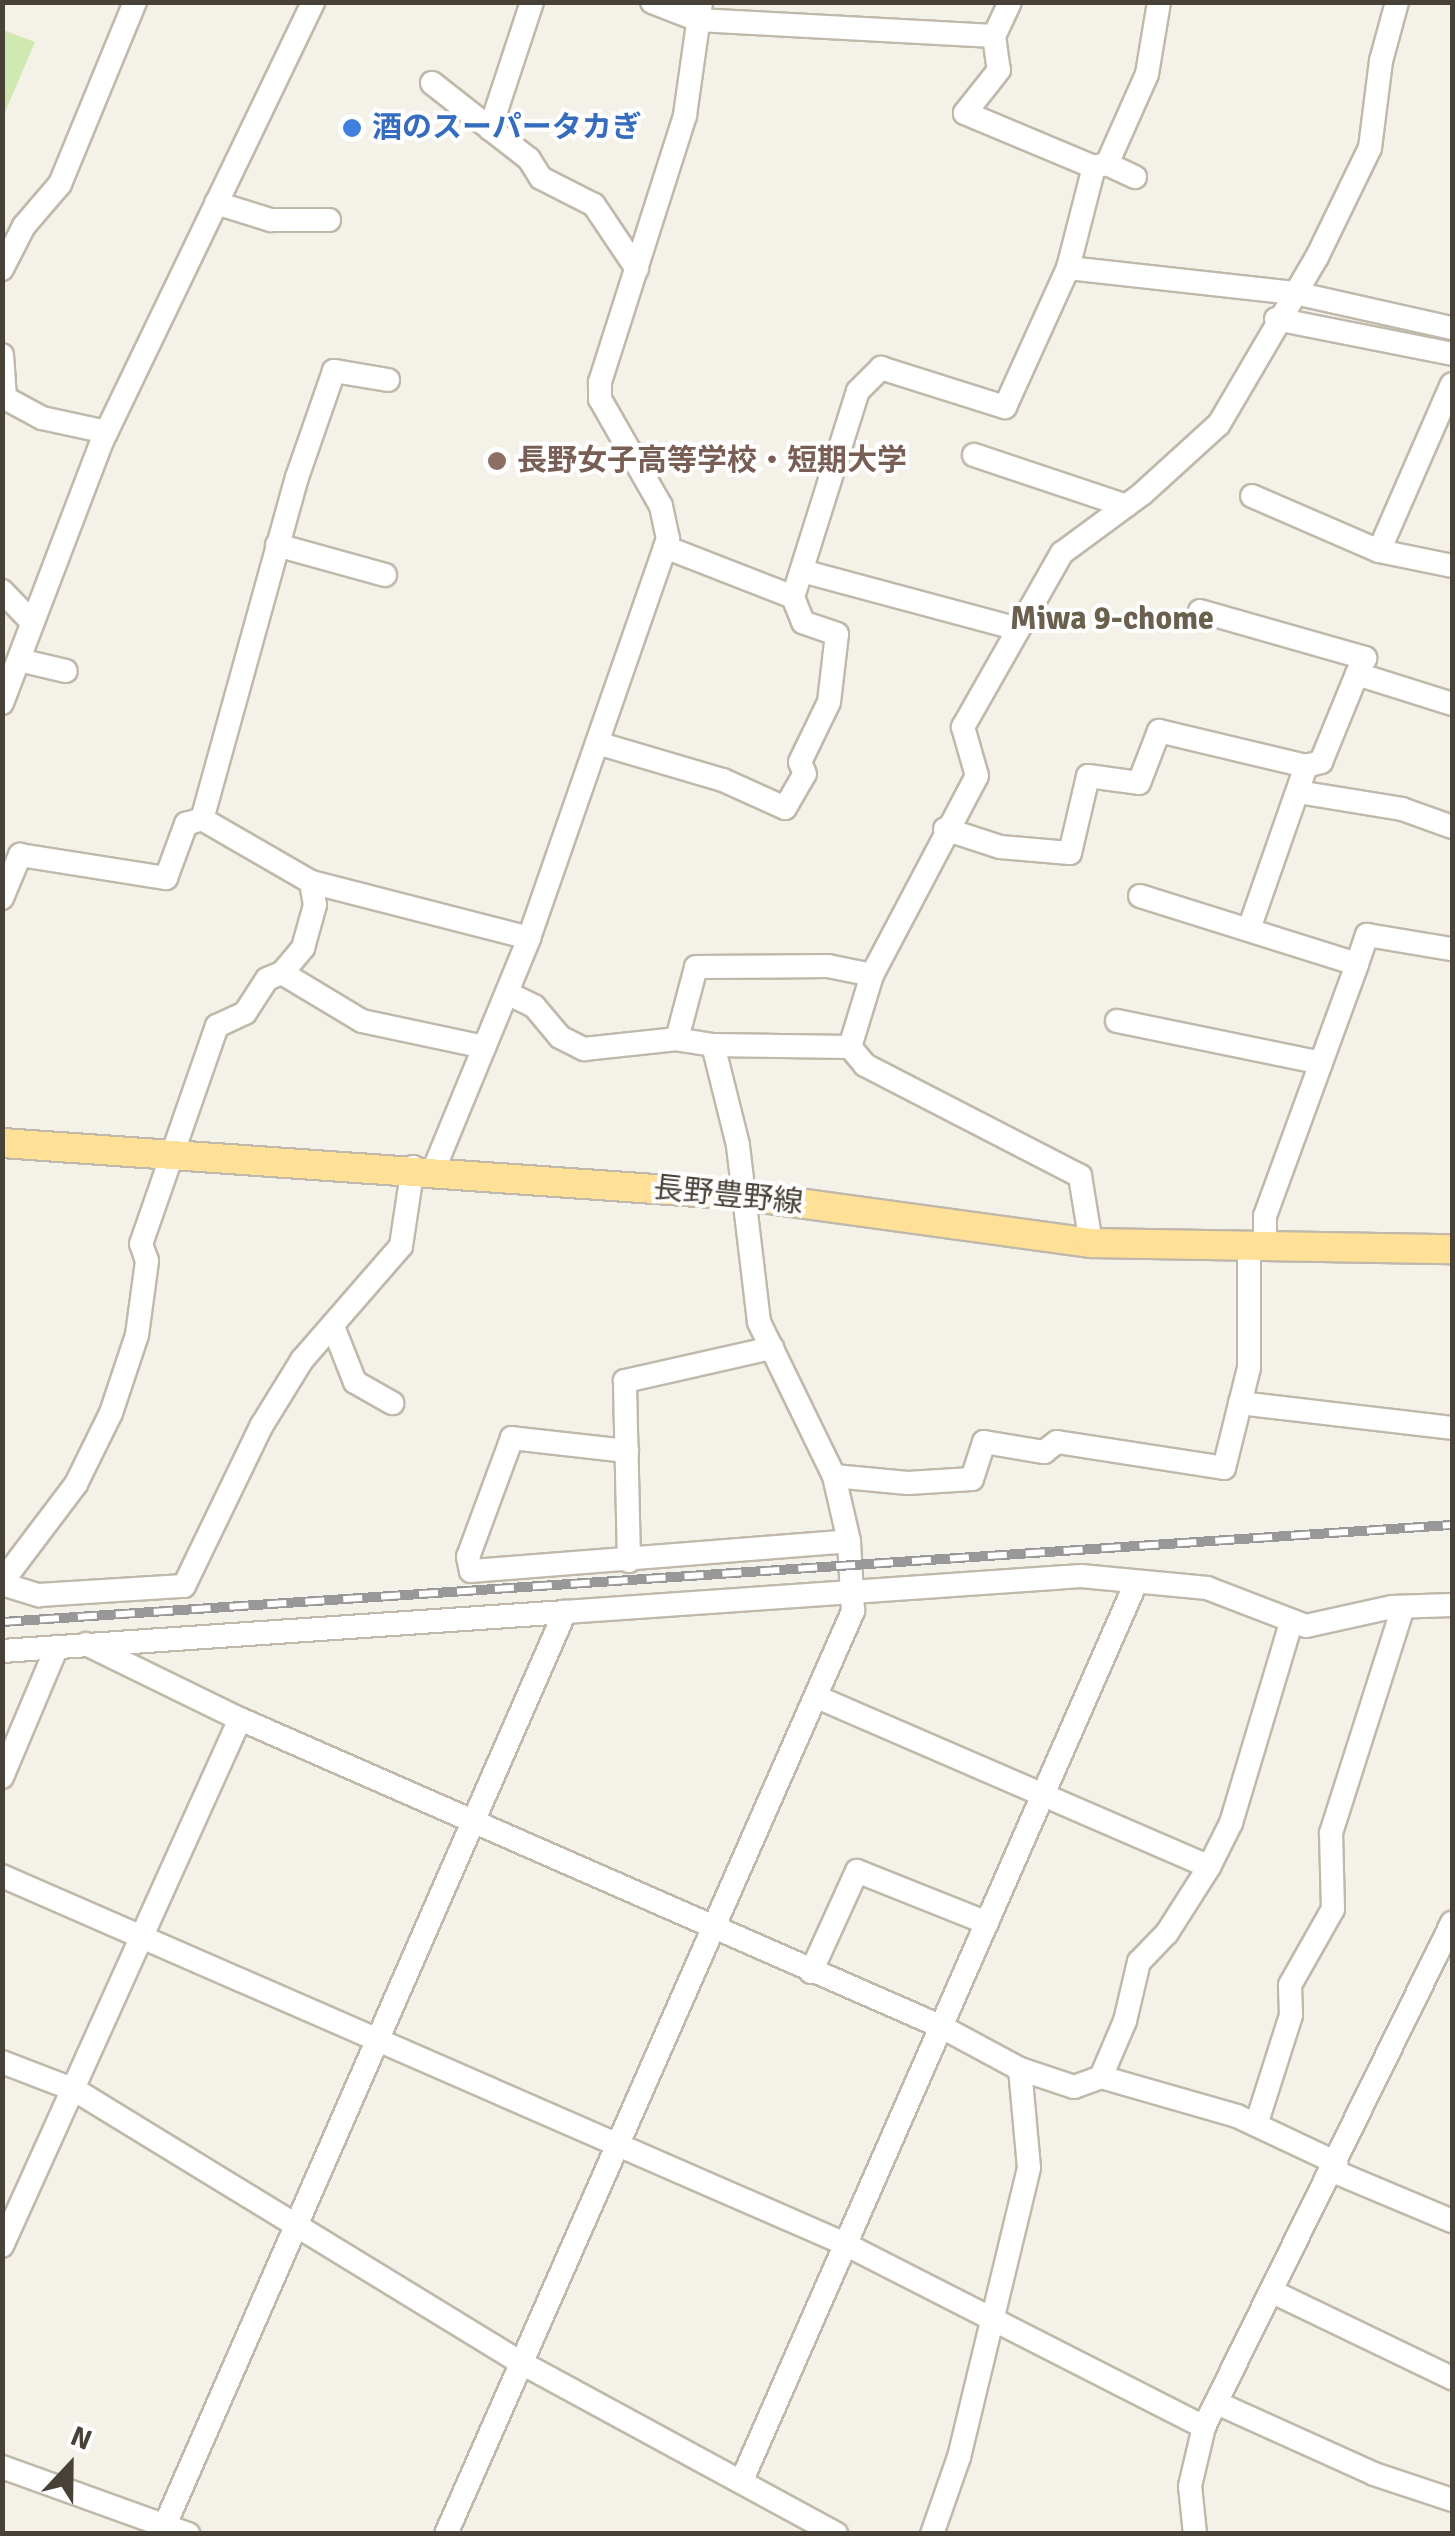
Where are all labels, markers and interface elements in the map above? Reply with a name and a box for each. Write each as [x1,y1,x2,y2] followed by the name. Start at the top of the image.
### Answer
[372,110,642,146] place label: 酒のスーパータカぎ
[341,117,363,139] marker: 酒のスーパータカぎ
[517,443,907,479] place label: 長野女子高等学校・短期大学
[486,450,508,472] marker: 長野女子高等学校・短期大学
[1010,600,1214,638] district label: Miwa 9-chome
[652,1170,804,1222] street label: 長野豊野線
[20,2416,120,2516] north arrow
[66,2419,97,2458] text: N

